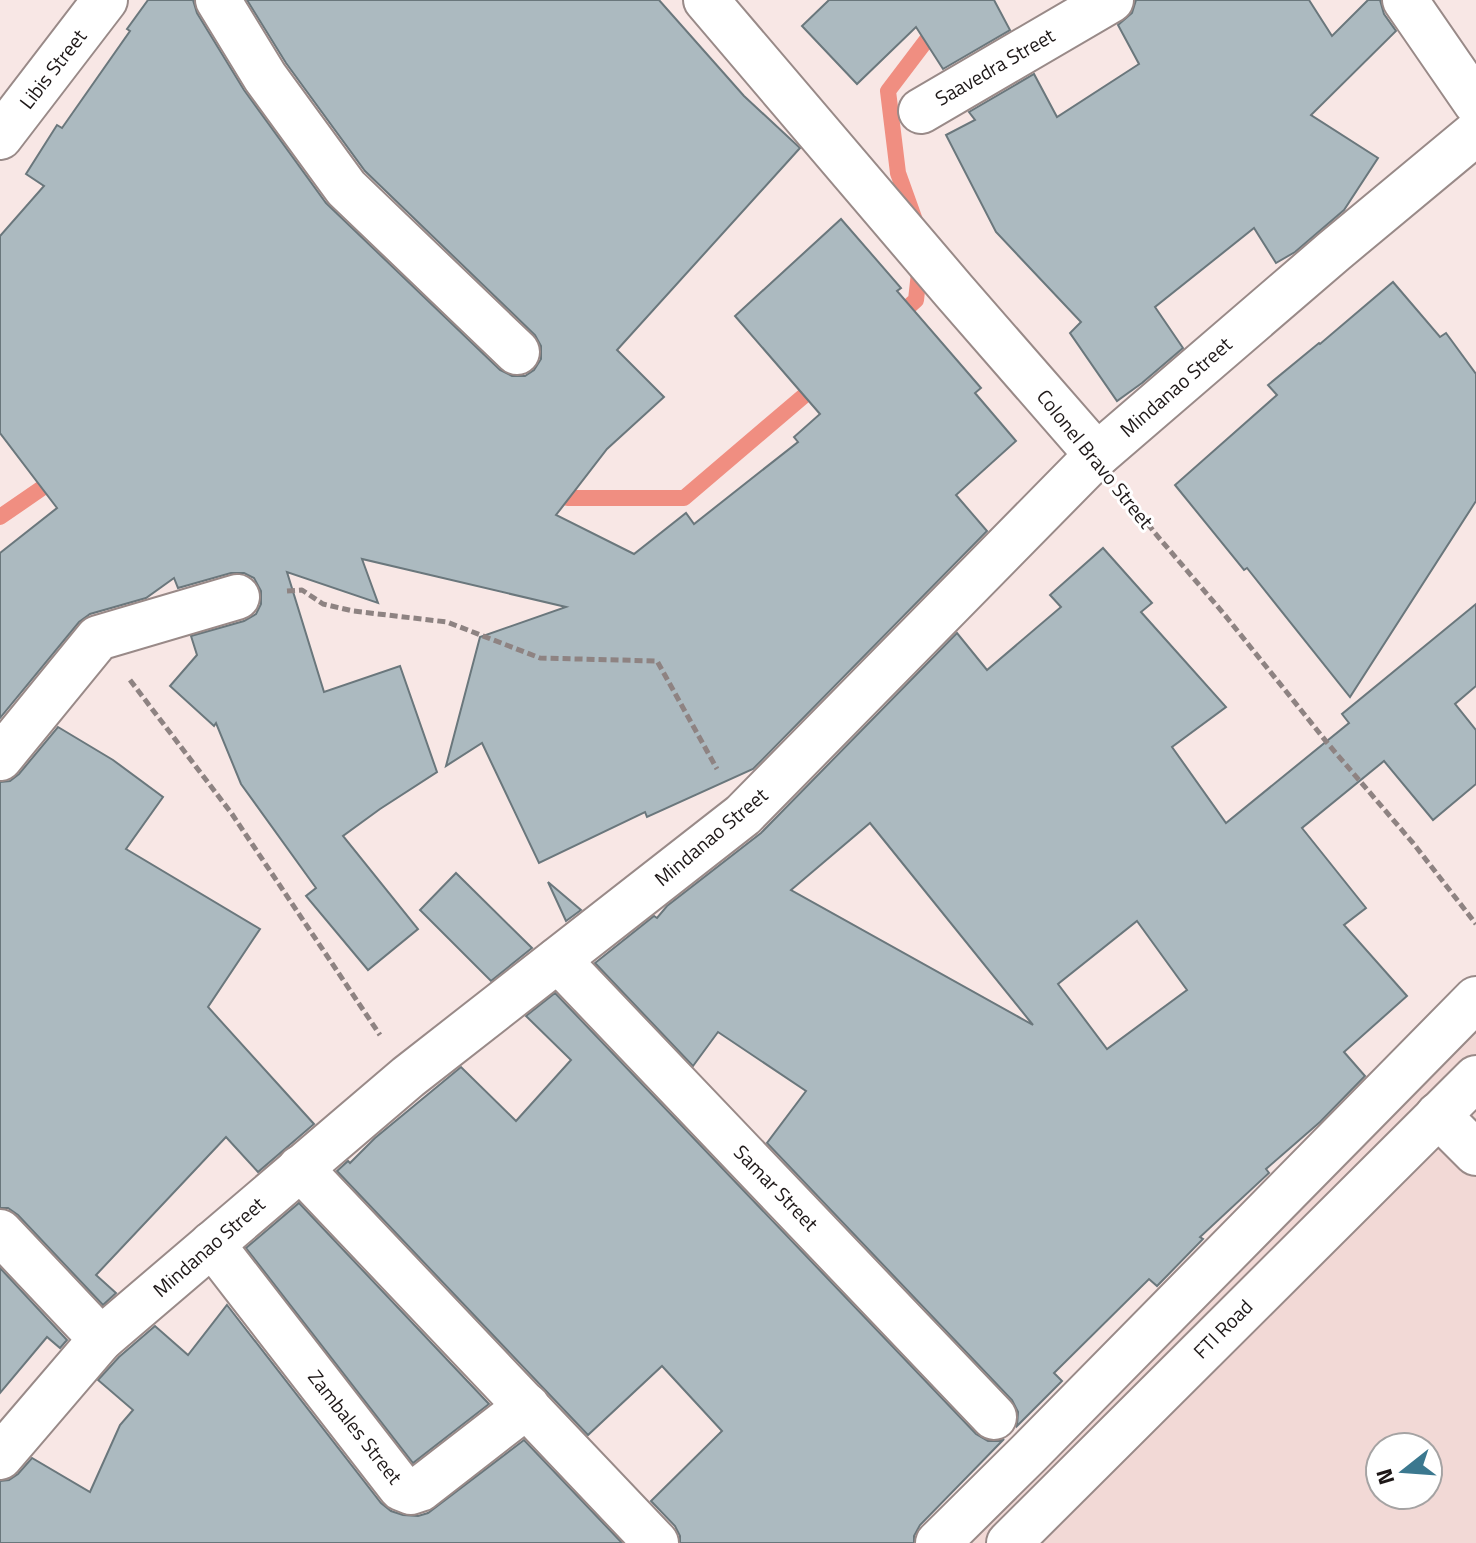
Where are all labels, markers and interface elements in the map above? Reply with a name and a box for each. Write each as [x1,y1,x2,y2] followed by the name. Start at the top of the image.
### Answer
[929,20,1060,113] street label: Saavedra Street
[11,22,94,115] street label: Libis Street
[1113,329,1239,444] street label: Mindanao Street
[1029,382,1161,535] street label: Colonel Bravo Street
[647,780,774,893] street label: Mindanao Street
[727,1137,826,1238] street label: Samar Street
[146,1189,272,1304] street label: Mindanao Street
[1186,1292,1260,1366] street label: FTI Road
[301,1363,410,1491] street label: Zambales Street
[1364,1431,1444,1511] north arrow
[1366,1465,1403,1489] text: N

